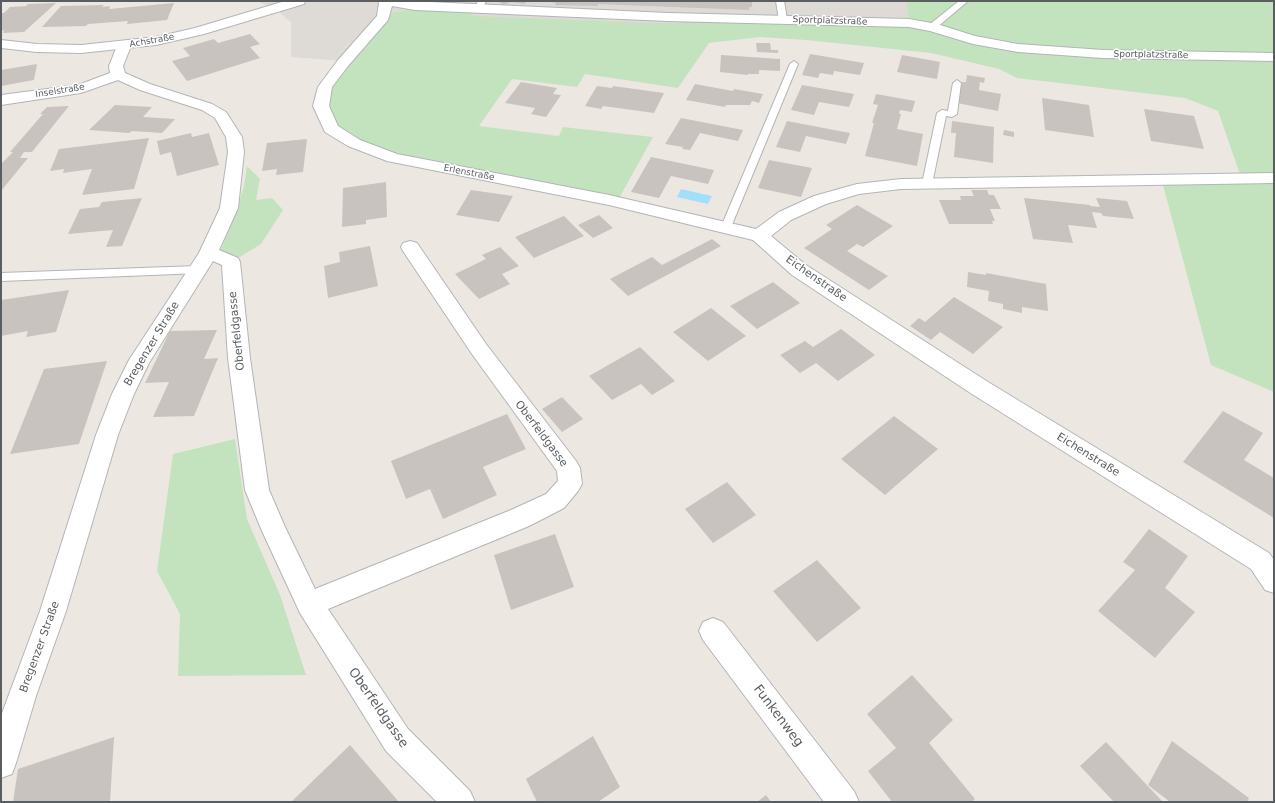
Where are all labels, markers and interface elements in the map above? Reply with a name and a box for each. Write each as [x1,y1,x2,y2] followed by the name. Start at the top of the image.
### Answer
[792,14,868,28] street label: Sportplatzstraße
[129,32,175,50] street label: Achstraße
[1114,49,1188,61] street label: Sportplatzstraße
[35,82,85,100] street label: Inselstraße
[443,163,495,183] street label: Erlenstraße
[783,253,849,305] street label: Eichenstraße
[226,291,248,371] street label: Oberfeldgasse
[122,299,182,389] street label: Bregenzer Straße
[512,398,570,470] street label: Oberfeldgasse
[1054,430,1122,480] street label: Eichenstraße
[17,600,63,694] street label: Bregenzer Straße
[345,665,411,751] street label: Oberfeldgasse
[750,682,806,750] street label: Funkenweg

